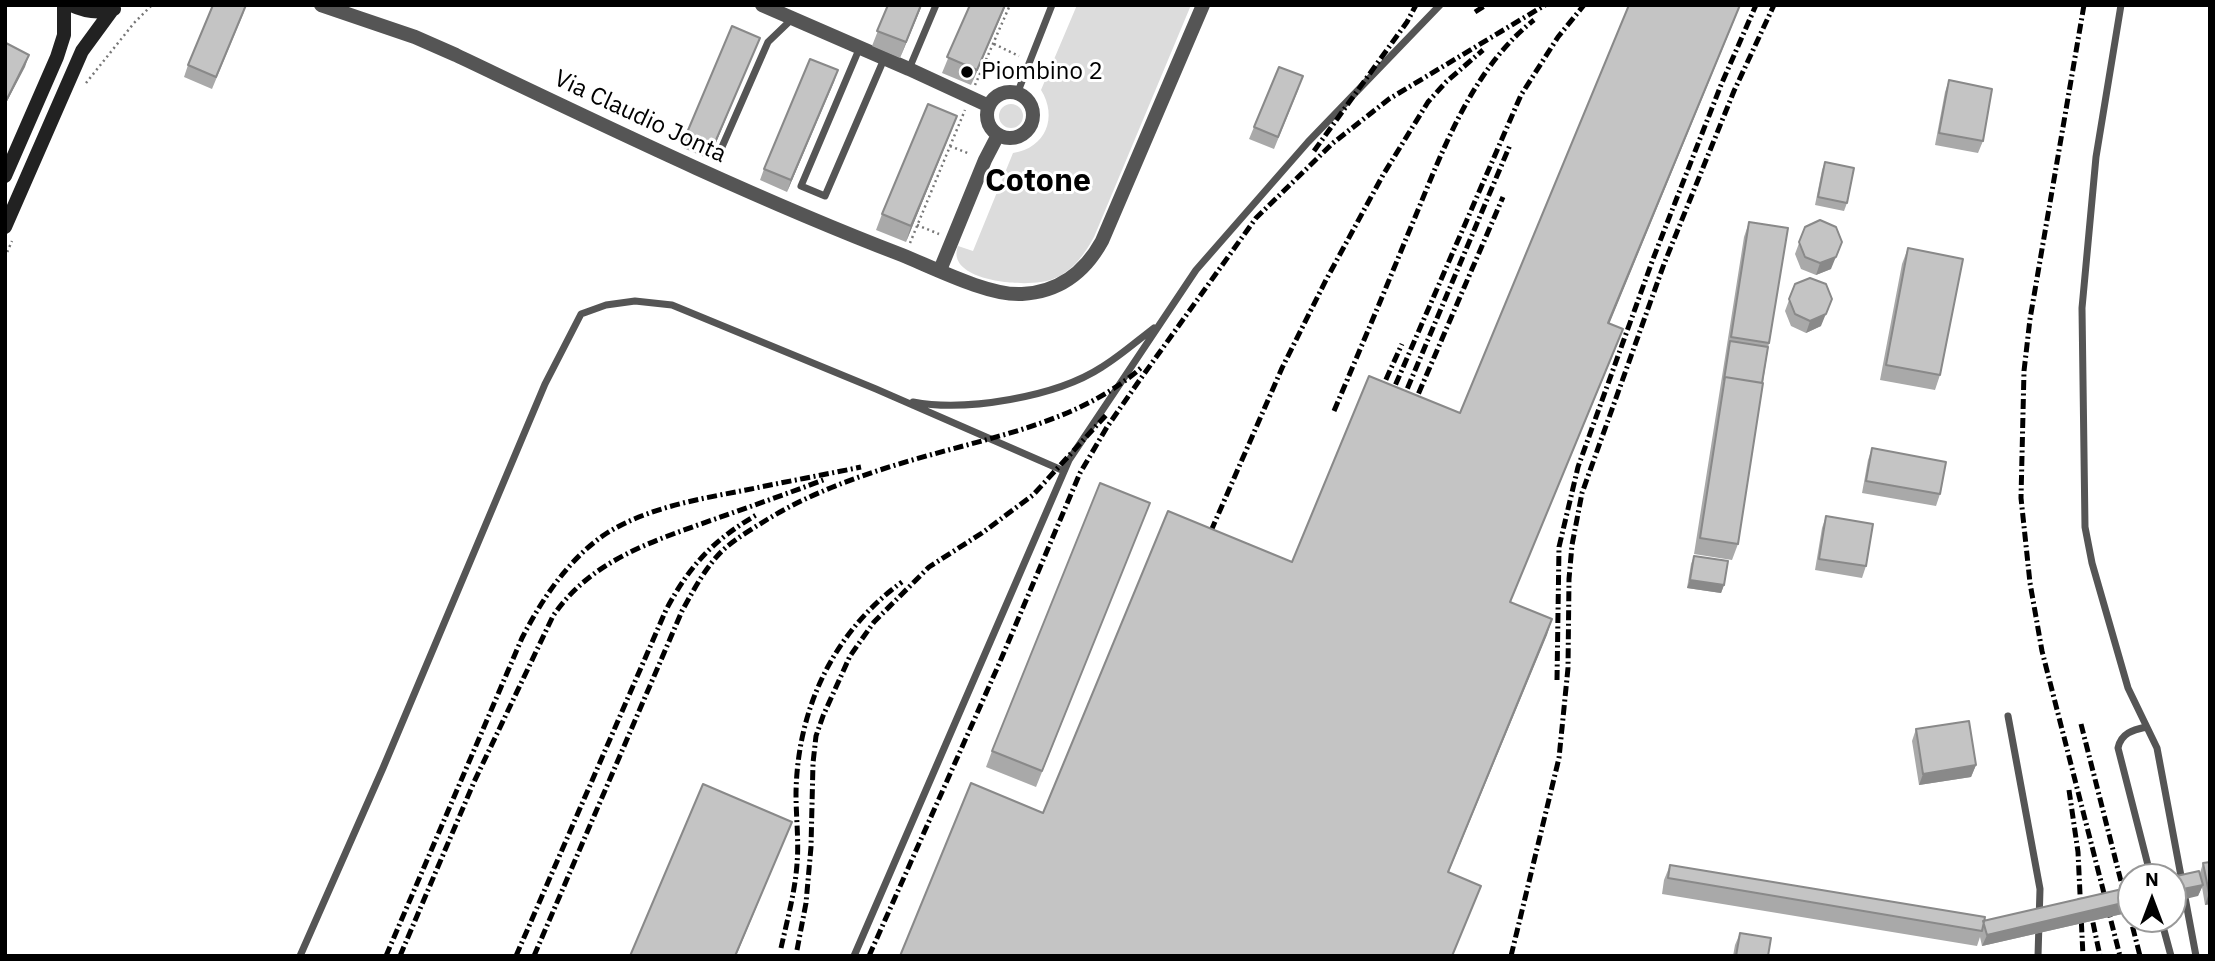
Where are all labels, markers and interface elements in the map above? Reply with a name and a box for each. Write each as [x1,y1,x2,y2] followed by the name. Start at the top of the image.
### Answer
[981,58,1103,86] place label: Piombino 2
[959,64,975,80] marker: Piombino 2
[549,65,731,169] street label: Via Claudio Jonta
[985,163,1091,201] district label: Cotone
[2117,863,2187,933] north arrow
[2145,867,2159,891] text: N

